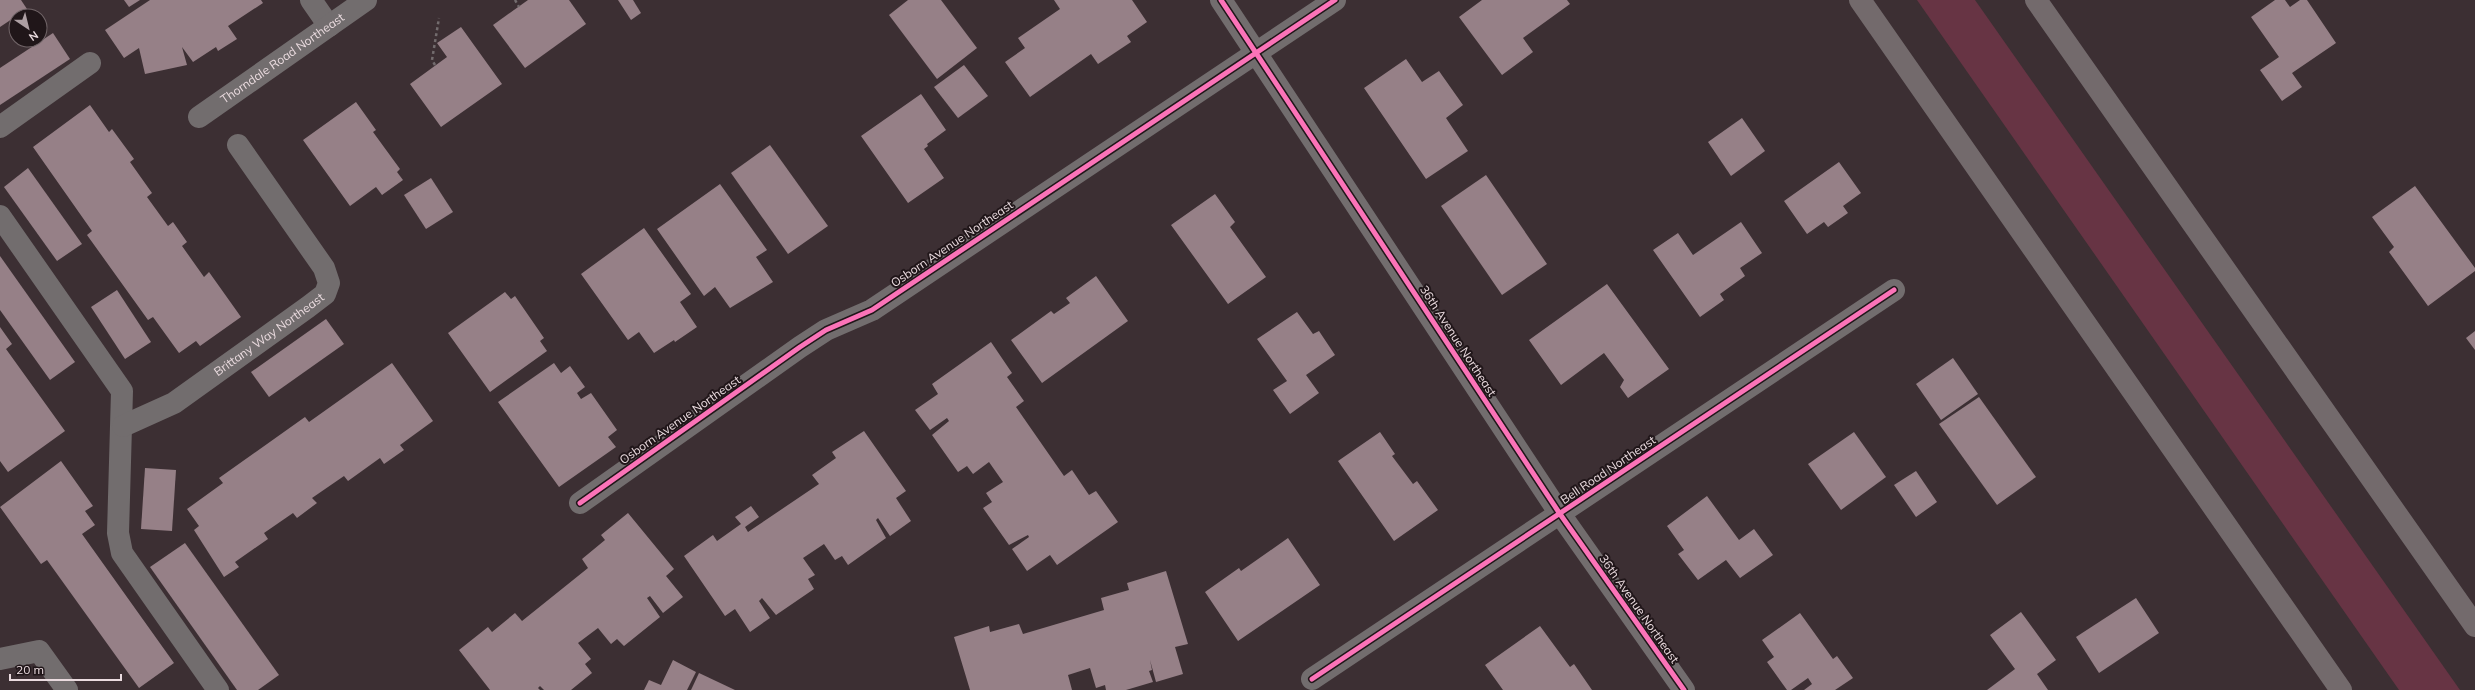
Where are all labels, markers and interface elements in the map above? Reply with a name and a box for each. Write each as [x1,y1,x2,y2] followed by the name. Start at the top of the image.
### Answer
[8,8,48,48] north arrow
[217,10,347,107] street label: Thorndale Road Northeast
[26,28,41,44] text: N
[888,197,1016,290] street label: Osborn Avenue Northeast
[1417,282,1500,399] street label: 36th Avenue Northeast
[211,290,327,379] street label: Brittany Way Northeast
[616,372,743,467] street label: Osborn Avenue Northeast
[1557,432,1658,507] street label: Bell Road Northeast
[1596,551,1683,666] street label: 36th Avenue Northeast
[10,656,121,682] scale bar
[16,662,44,677] text: 20 m

